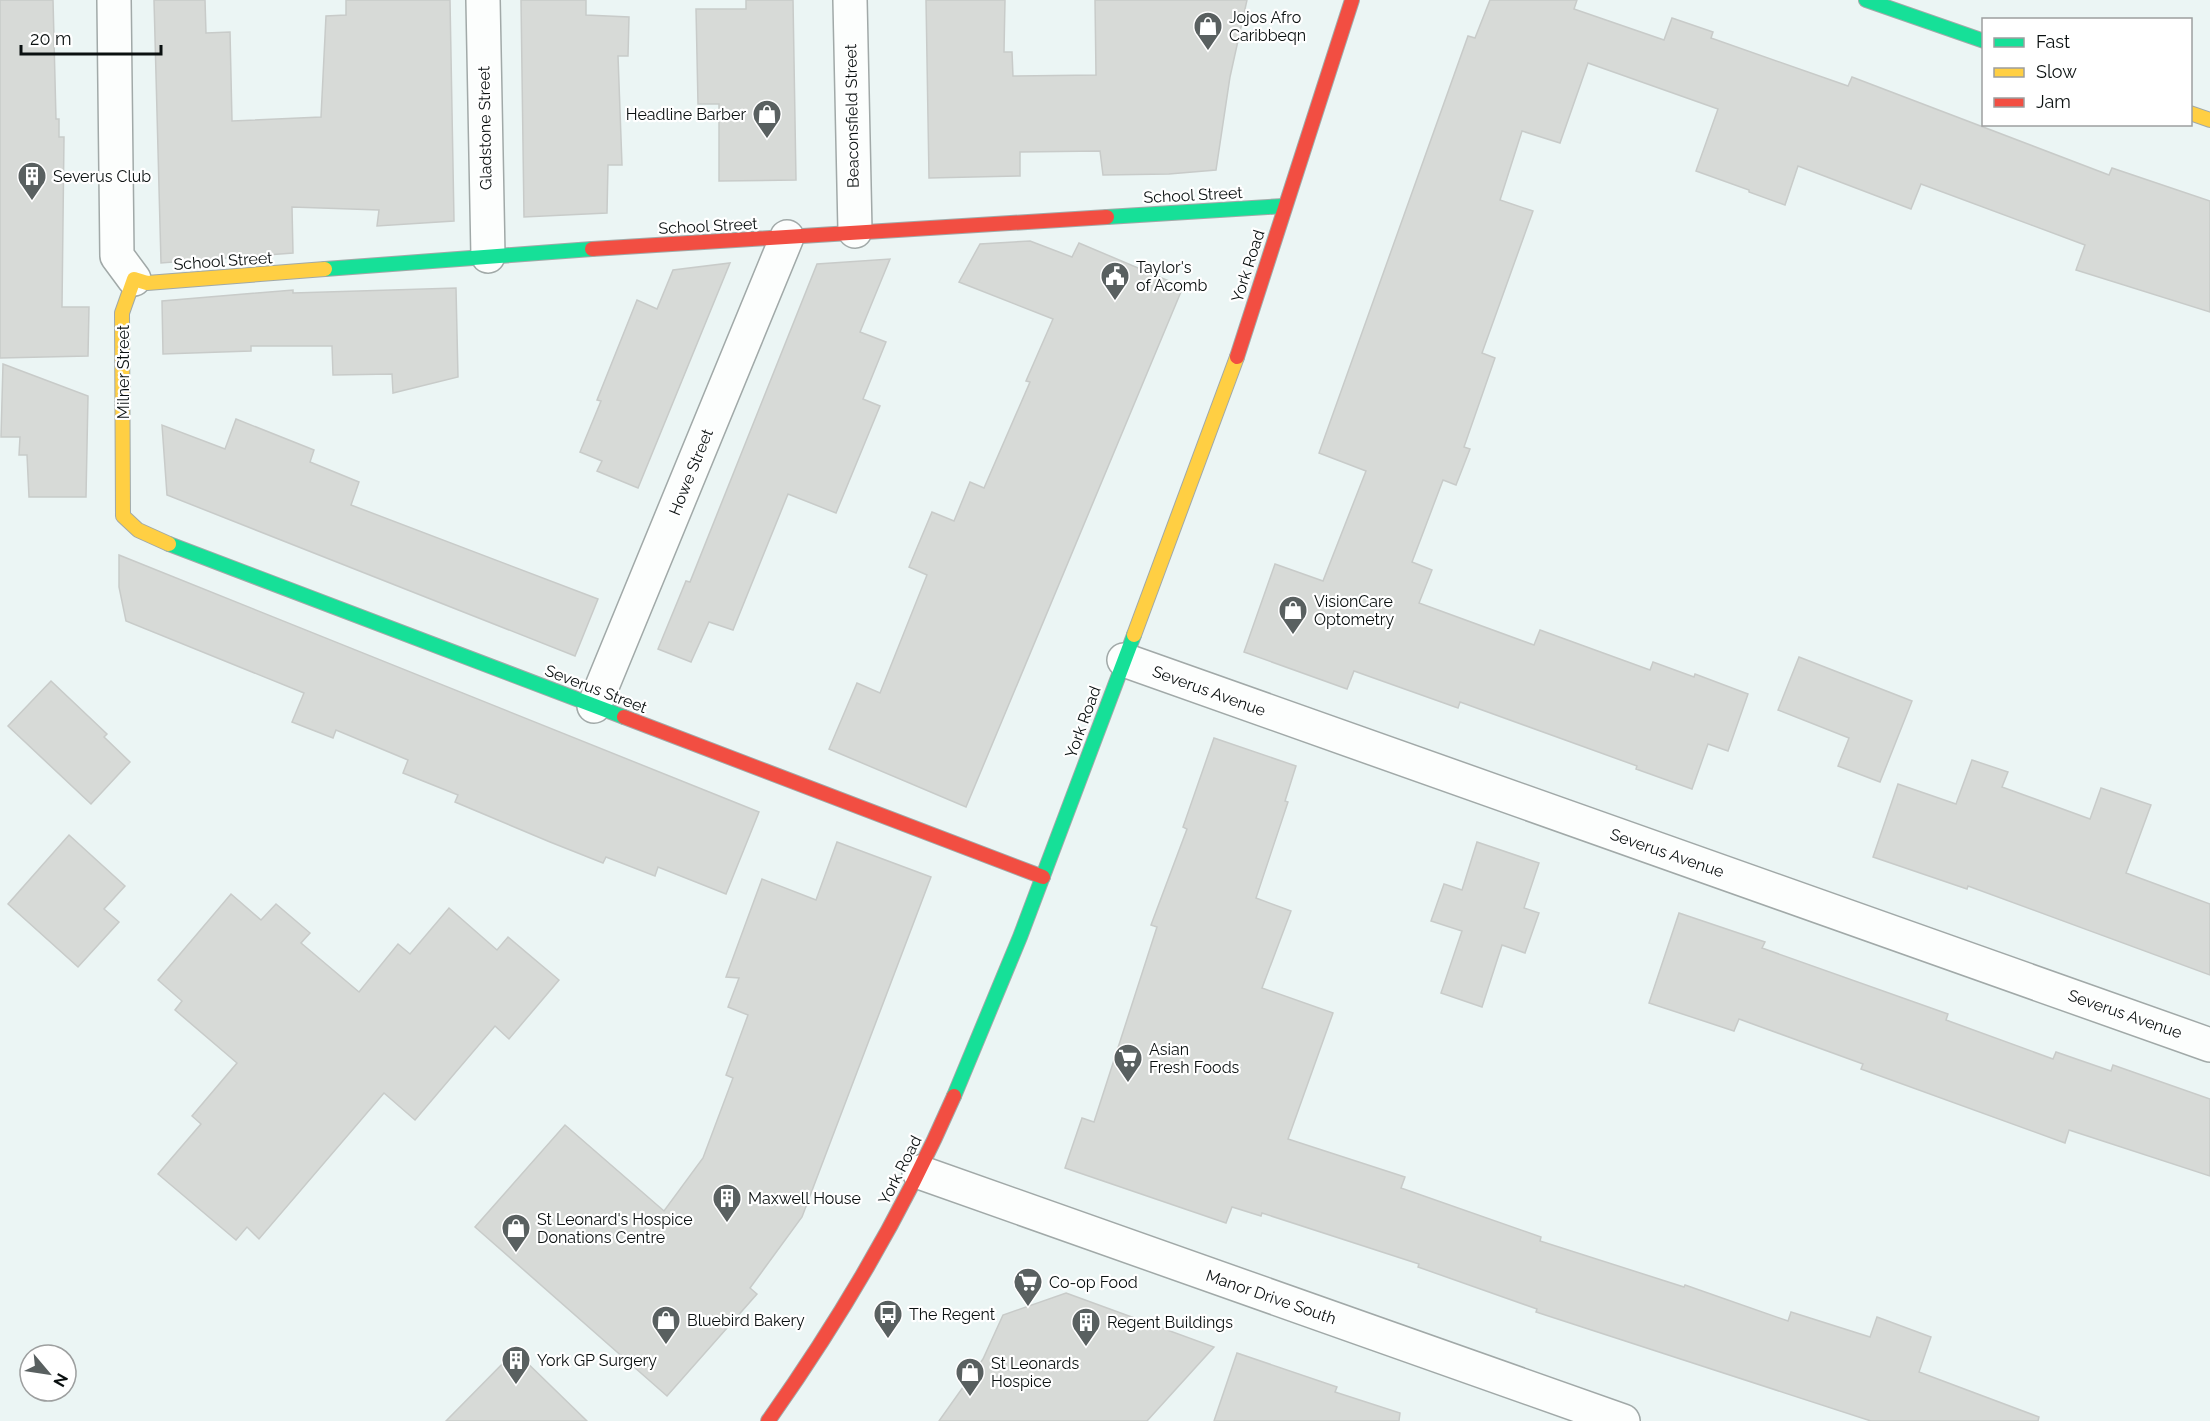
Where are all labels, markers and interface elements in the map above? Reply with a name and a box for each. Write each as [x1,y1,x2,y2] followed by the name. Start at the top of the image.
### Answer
[1229,8,1306,45] place label: Jojos Afro Caribbeqn
[1192,10,1224,52] shop icon: Jojos Afro Caribbeqn
[21,18,160,56] scale bar
[1982,18,2192,126] legend
[30,28,72,49] text: 20 m
[2036,31,2070,52] text: Fast
[841,43,863,188] street label: Beaconsfield Street
[2036,61,2077,82] text: Slow
[474,65,496,190] street label: Gladstone Street
[2036,91,2071,112] text: Jam
[751,98,783,140] shop icon: Headline Barber
[626,105,746,124] place label: Headline Barber
[16,160,48,202] building icon: Severus Club
[53,167,151,186] place label: Severus Club
[1143,183,1244,207] street label: School Street
[658,214,759,238] street label: School Street
[1227,227,1269,305] street label: York Road
[173,248,274,274] street label: School Street
[1136,258,1207,295] place label: Taylor's of Acomb
[1099,260,1131,302] public building icon: Taylor's of Acomb
[114,324,133,419] street label: Milner Street
[665,425,717,518] street label: Howe Street
[1314,592,1394,629] place label: VisionCare Optometry
[1277,594,1309,636] shop icon: VisionCare Optometry
[542,661,650,717] street label: Severus Street
[1150,662,1268,720] street label: Severus Avenue
[1061,683,1105,761] street label: York Road
[1608,825,1726,881] street label: Severus Avenue
[2066,986,2184,1042] street label: Severus Avenue
[1149,1040,1240,1077] place label: Asian Fresh Foods
[1112,1042,1144,1084] supermarket icon: Asian Fresh Foods
[875,1132,926,1208] street label: York Road
[711,1182,743,1224] building icon: Maxwell House
[748,1189,861,1208] place label: Maxwell House
[537,1210,693,1247] place label: St Leonard's Hospice Donations Centre
[500,1212,532,1254] shop icon: St Leonard's Hospice Donations Centre
[1012,1266,1044,1308] supermarket icon: Co-op Food
[1203,1266,1339,1328] street label: Manor Drive South
[1049,1273,1138,1292] place label: Co-op Food
[872,1298,904,1340] bus stop icon: The Regent
[650,1304,682,1346] shop icon: Bluebird Bakery
[909,1305,996,1324] place label: The Regent
[1070,1306,1102,1348] building icon: Regent Buildings
[687,1311,805,1330] place label: Bluebird Bakery
[1107,1313,1233,1332] place label: Regent Buildings
[18,1343,78,1403] north arrow
[500,1344,532,1386] building icon: York GP Surgery
[537,1351,657,1370] place label: York GP Surgery
[991,1354,1079,1391] place label: St Leonards Hospice
[954,1356,986,1398] shop icon: St Leonards Hospice
[49,1370,72,1390] text: N

